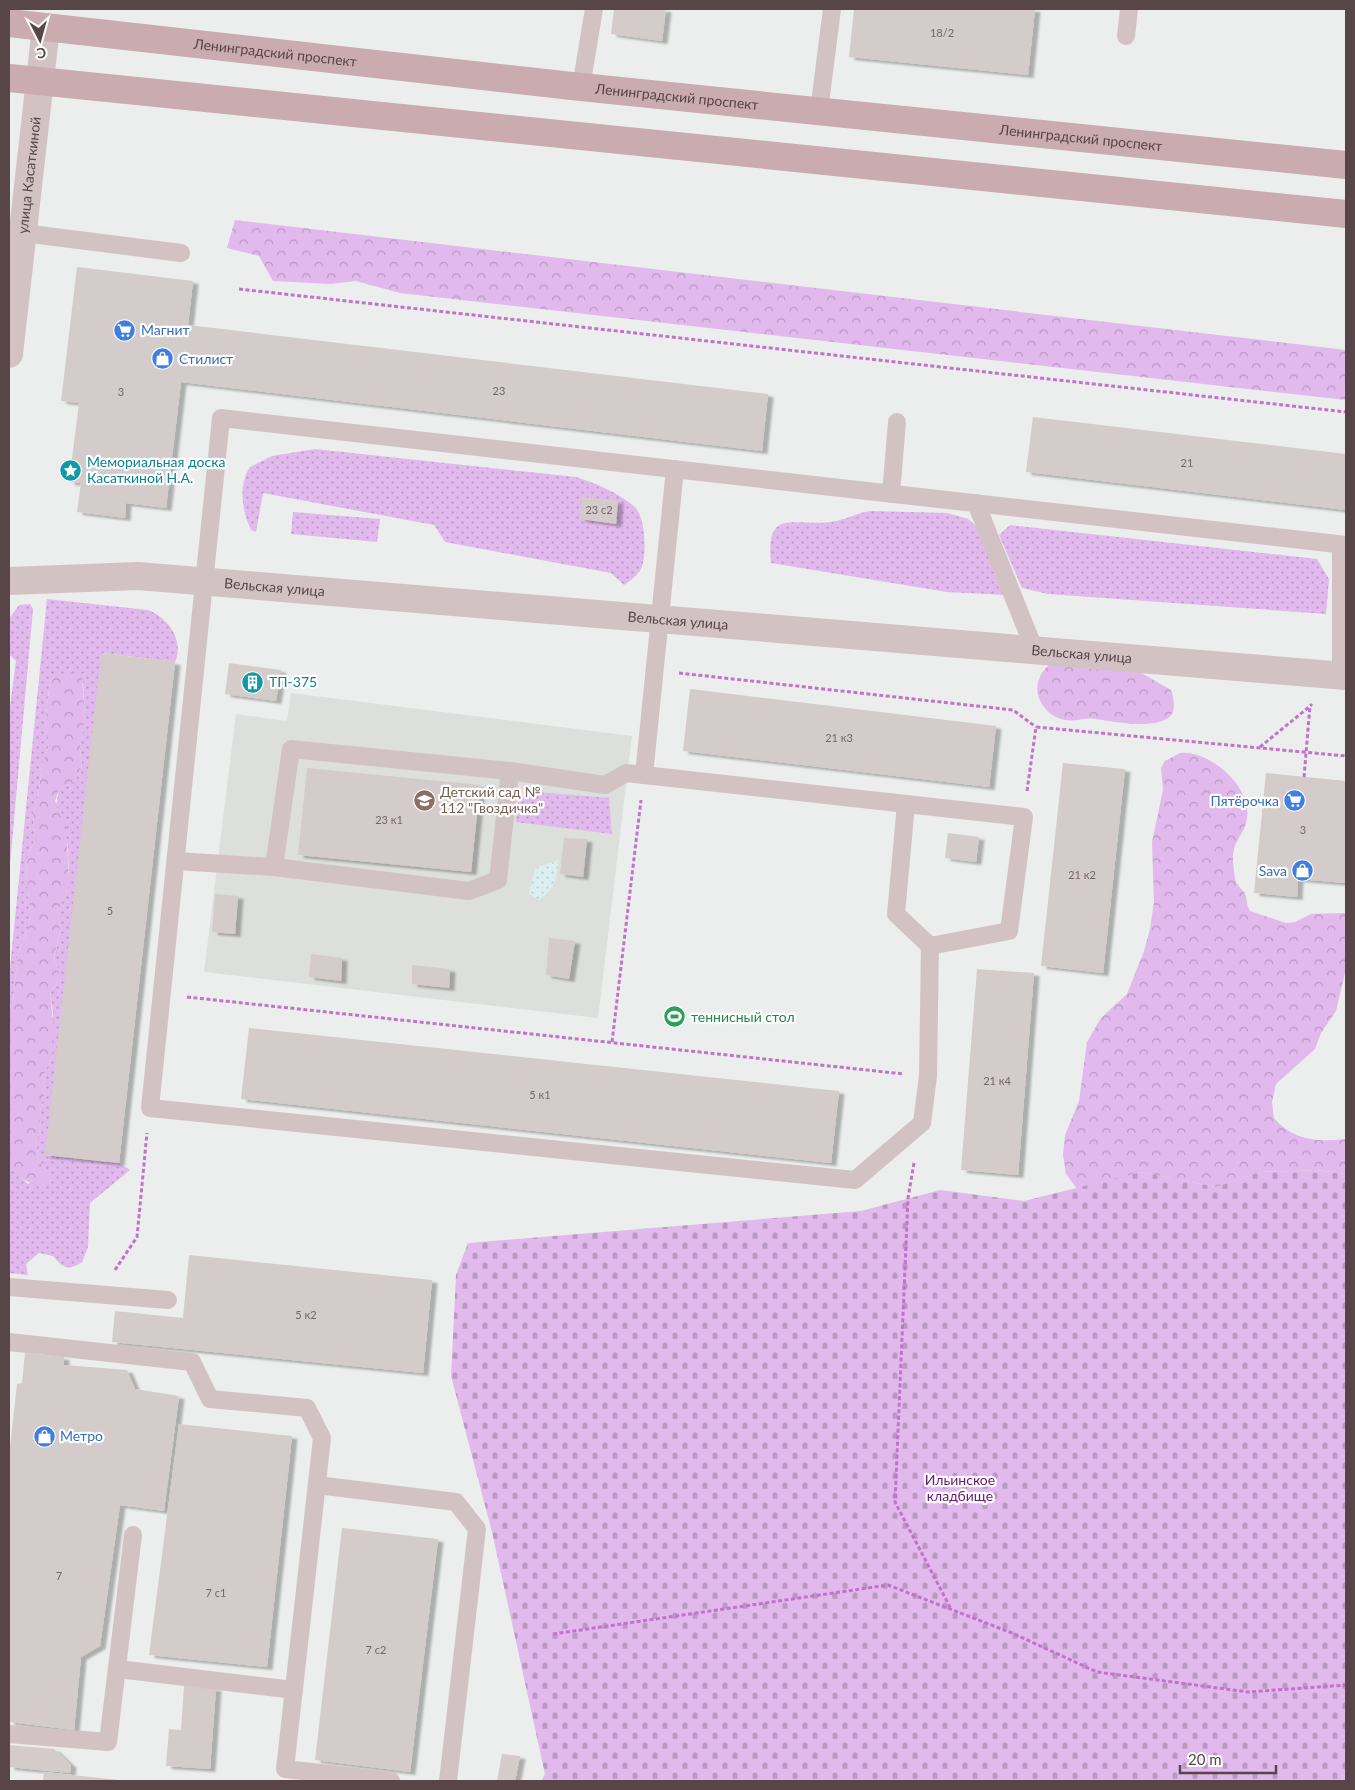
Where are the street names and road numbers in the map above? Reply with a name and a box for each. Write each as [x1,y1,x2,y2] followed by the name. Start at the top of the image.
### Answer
[192,35,358,70] street label: Ленинградский проспект
[594,79,759,113] street label: Ленинградский проспект
[14,116,44,235] street label: улица Касаткиной
[997,121,1163,154] street label: Ленинградский проспект
[223,574,326,599] street label: Вельская улица
[627,608,729,633] street label: Вельская улица
[1031,641,1133,666] street label: Вельская улица

